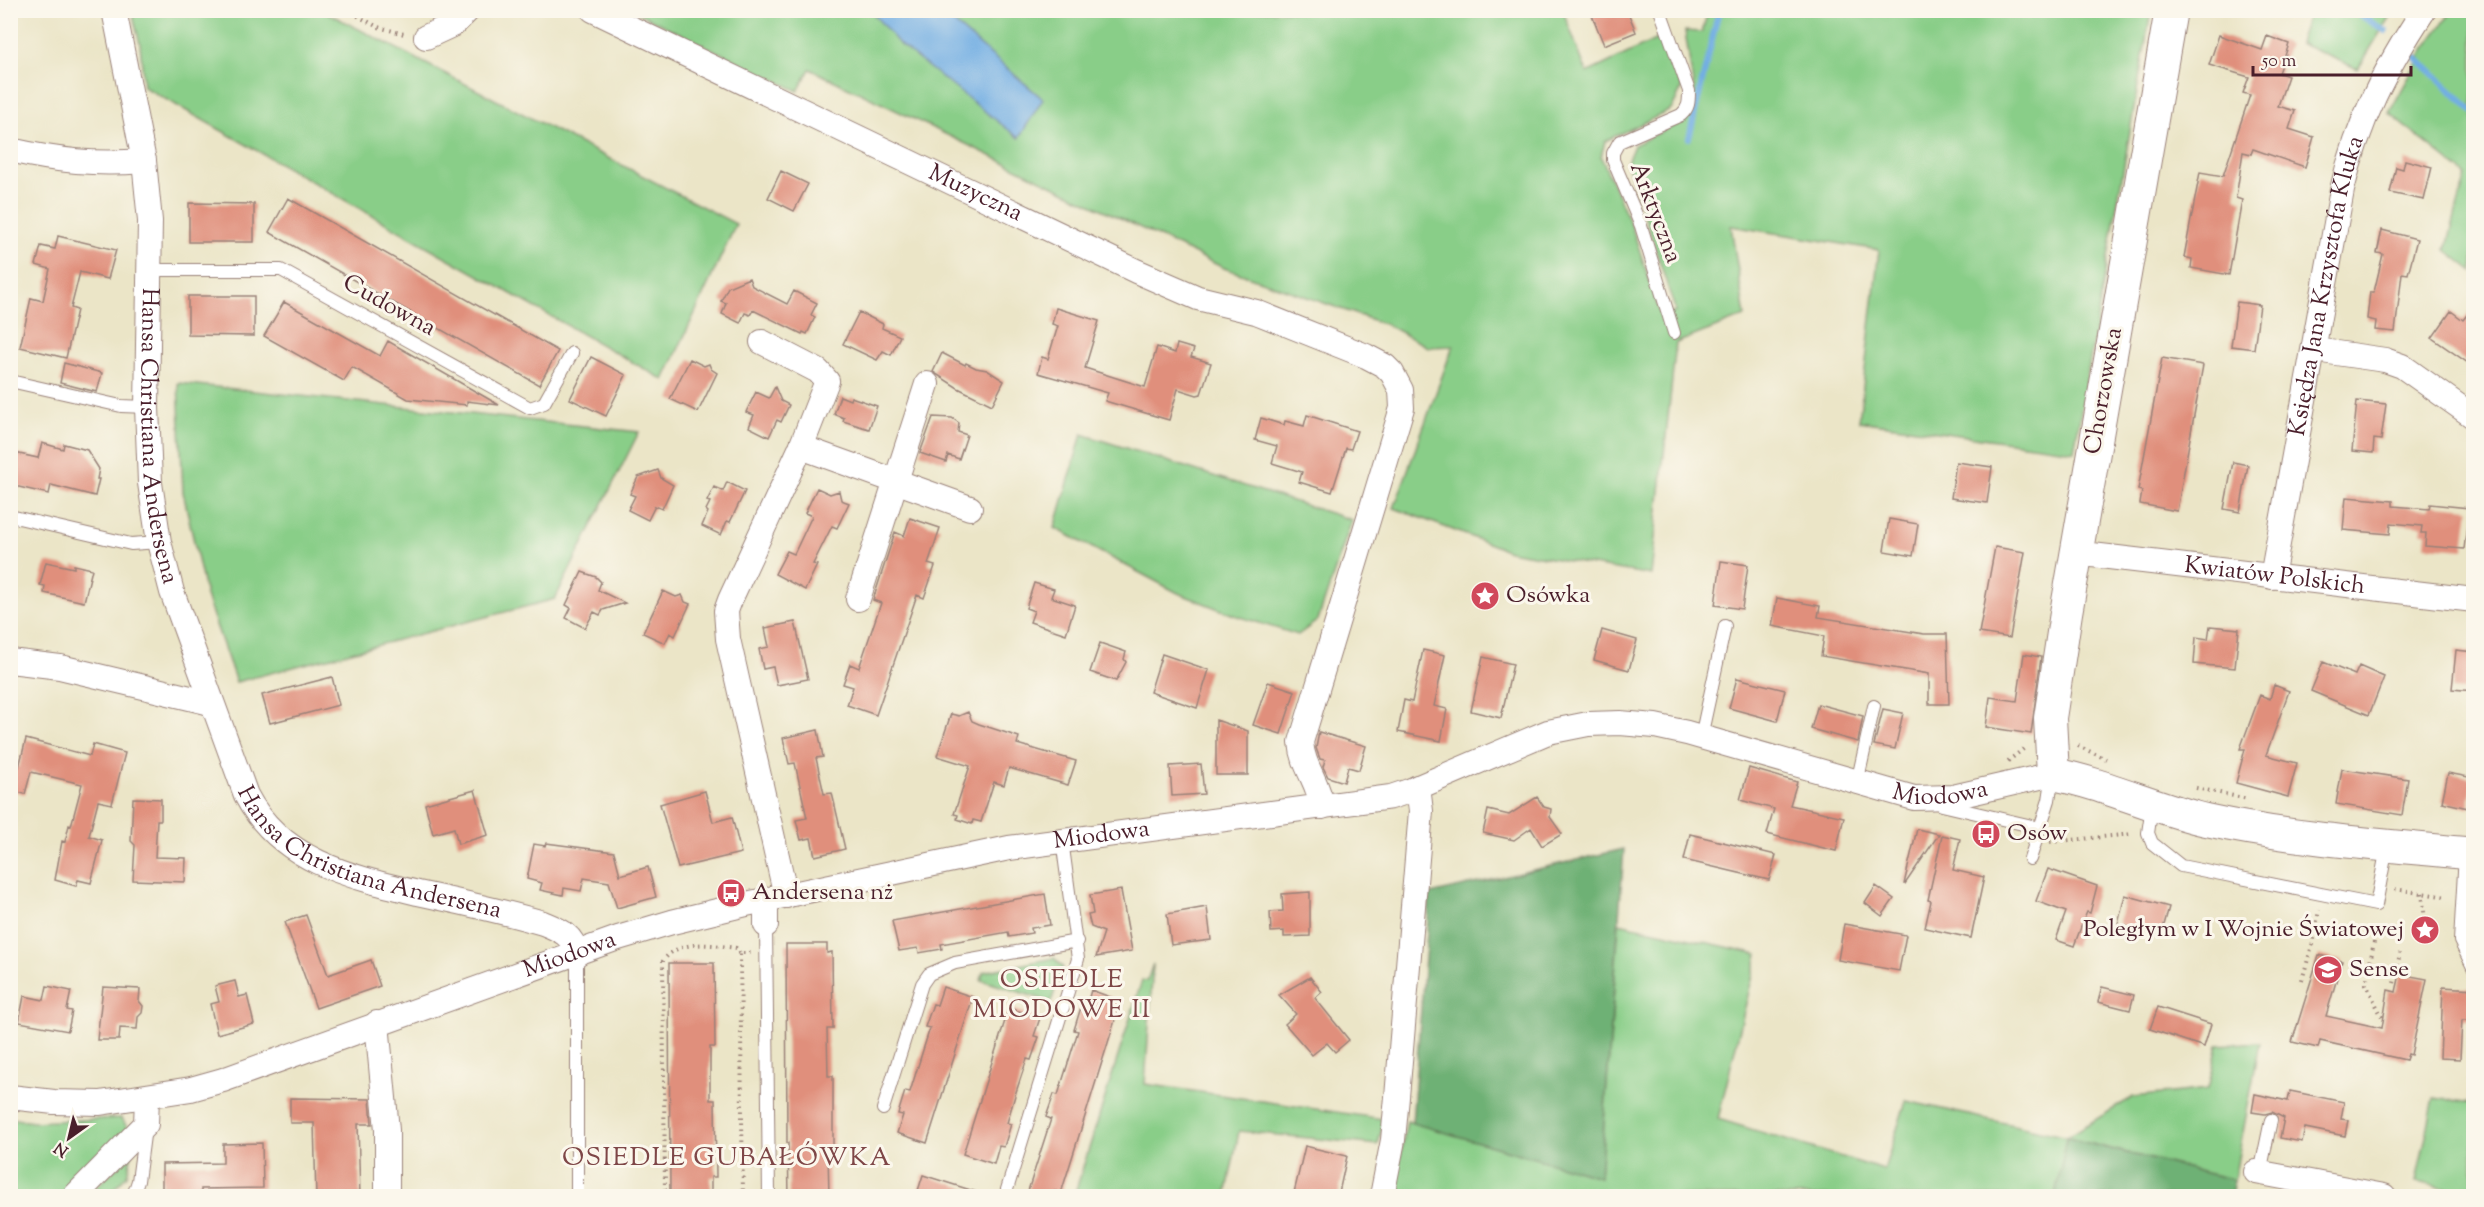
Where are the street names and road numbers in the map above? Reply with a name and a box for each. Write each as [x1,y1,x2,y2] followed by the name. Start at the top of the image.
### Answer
[2281,131,2374,439] street label: Księdza Jana Krzysztofa Kluka
[922,156,1028,231] street label: Muzyczna
[1620,158,1690,268] street label: Arktyczna
[336,266,442,346] street label: Cudowna
[130,288,186,588] street label: Hansa Christiana Andersena
[2076,325,2132,457] street label: Chorzowska
[2182,549,2367,604] street label: Kwiatów Polskich
[1888,772,1991,815] street label: Miodowa
[227,780,505,928] street label: Hansa Christiana Andersena
[1051,812,1152,859] street label: Miodowa
[518,923,621,988] street label: Miodowa

